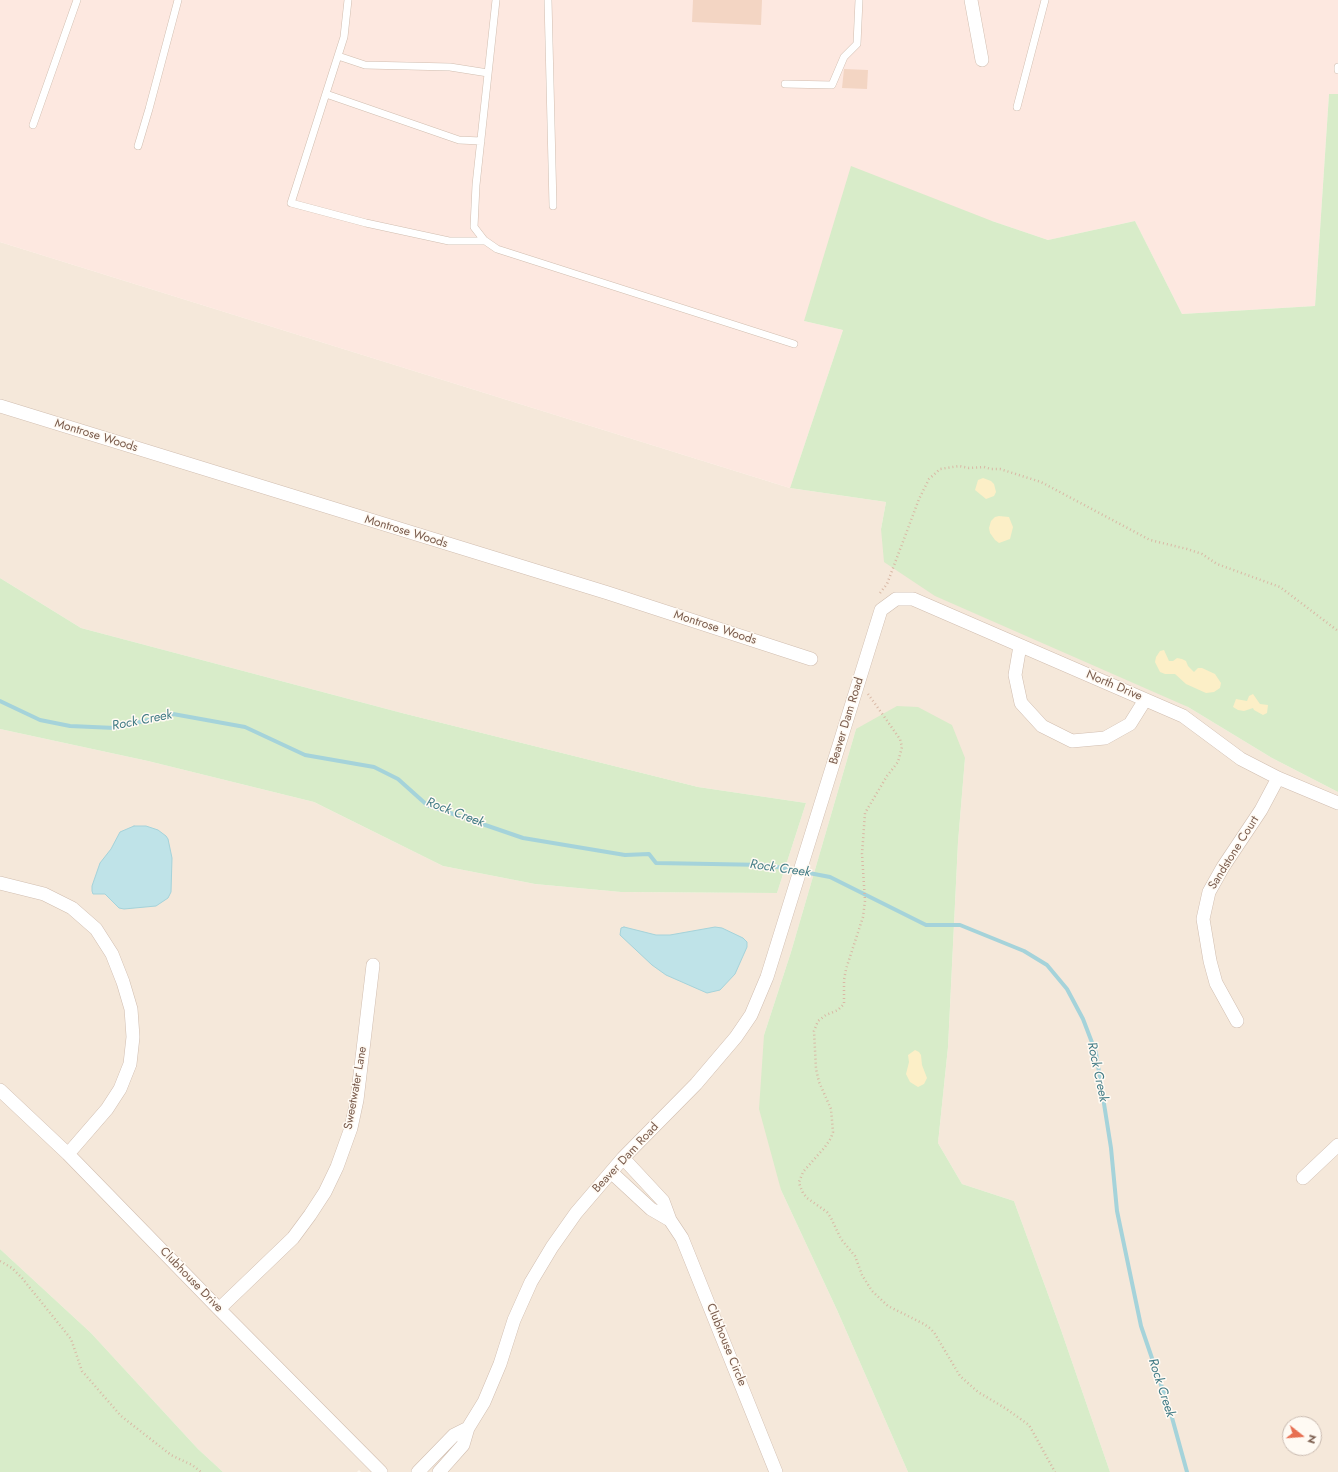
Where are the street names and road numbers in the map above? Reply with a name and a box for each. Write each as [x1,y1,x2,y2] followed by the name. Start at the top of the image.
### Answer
[53,417,139,455] street label: Montrose Woods
[363,513,449,551] street label: Montrose Woods
[672,608,758,648] street label: Montrose Woods
[1084,668,1144,704] street label: North Drive
[827,676,867,766] street label: Beaver Dam Road
[1206,814,1262,892] street label: Sandstone Court
[342,1045,370,1131] street label: Sweetwater Lane
[590,1120,662,1196] street label: Beaver Dam Road
[156,1245,226,1315] street label: Clubhouse Drive
[703,1302,749,1388] street label: Clubhouse Circle

